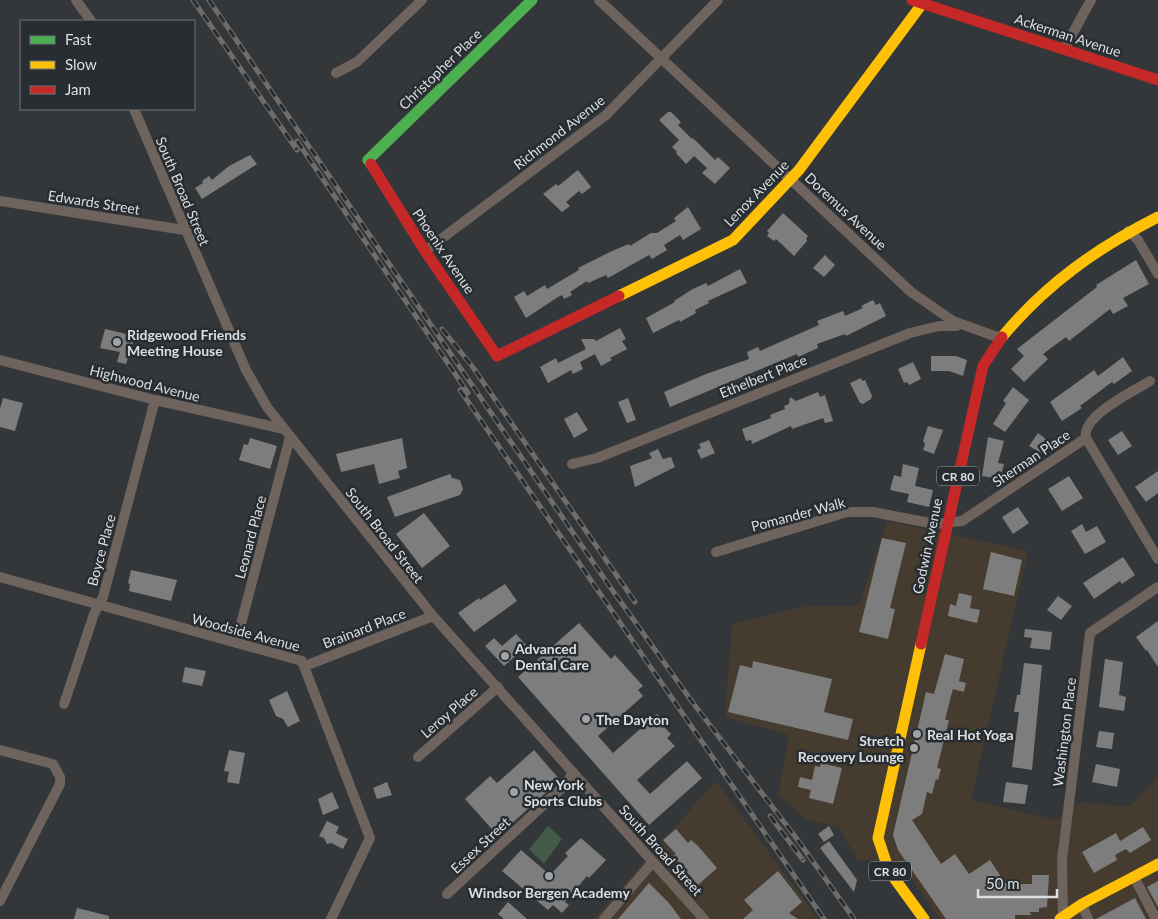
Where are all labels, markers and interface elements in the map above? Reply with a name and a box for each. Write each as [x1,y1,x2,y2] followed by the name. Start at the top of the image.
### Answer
[1013,10,1123,60] street label: Ackerman Avenue
[20,20,195,110] legend
[395,25,485,113] street label: Christopher Place
[65,30,92,48] text: Fast
[65,55,97,73] text: Slow
[65,80,91,98] text: Jam
[510,91,608,173] street label: Richmond Avenue
[152,134,214,248] street label: South Broad Street
[720,156,792,230] street label: Lenox Avenue
[802,169,890,253] street label: Doremus Avenue
[47,186,141,218] street label: Edwards Street
[409,205,479,297] street label: Phoenix Avenue
[127,326,246,359] place label: Ridgewood Friends Meeting House
[111,336,123,348] marker: Ridgewood Friends Meeting House
[717,351,809,401] street label: Ethelbert Place
[88,361,202,405] street label: Highwood Avenue
[989,426,1073,490] street label: Sherman Place
[937,466,979,486] road number: CR 80
[342,484,428,586] street label: South Broad Street
[231,493,269,581] street label: Leonard Place
[749,493,848,535] street label: Pomander Walk
[909,497,945,595] street label: Godwin Avenue
[83,512,119,588] street label: Boyce Place
[320,604,408,652] street label: Brainard Place
[190,609,302,655] street label: Woodside Avenue
[514,640,589,673] place label: Advanced Dental Care
[499,650,511,662] marker: Advanced Dental Care
[1049,676,1079,788] street label: Washington Place
[417,683,481,741] street label: Leroy Place
[596,711,669,728] place label: The Dayton
[580,713,592,725] marker: The Dayton
[927,726,1014,743] place label: Real Hot Yoga
[911,728,923,740] marker: Real Hot Yoga
[798,732,905,765] place label: Stretch Recovery Lounge
[908,742,920,754] marker: Stretch Recovery Lounge
[524,776,602,809] place label: New York Sports Clubs
[508,786,520,798] marker: New York Sports Clubs
[616,801,706,899] street label: South Broad Street
[447,813,513,877] street label: Essex Street
[869,861,911,880] road number: CR 80
[978,866,1057,898] scale bar
[543,870,555,882] marker: Windsor Bergen Academy
[986,874,1020,892] text: 50 m
[468,884,630,901] place label: Windsor Bergen Academy

